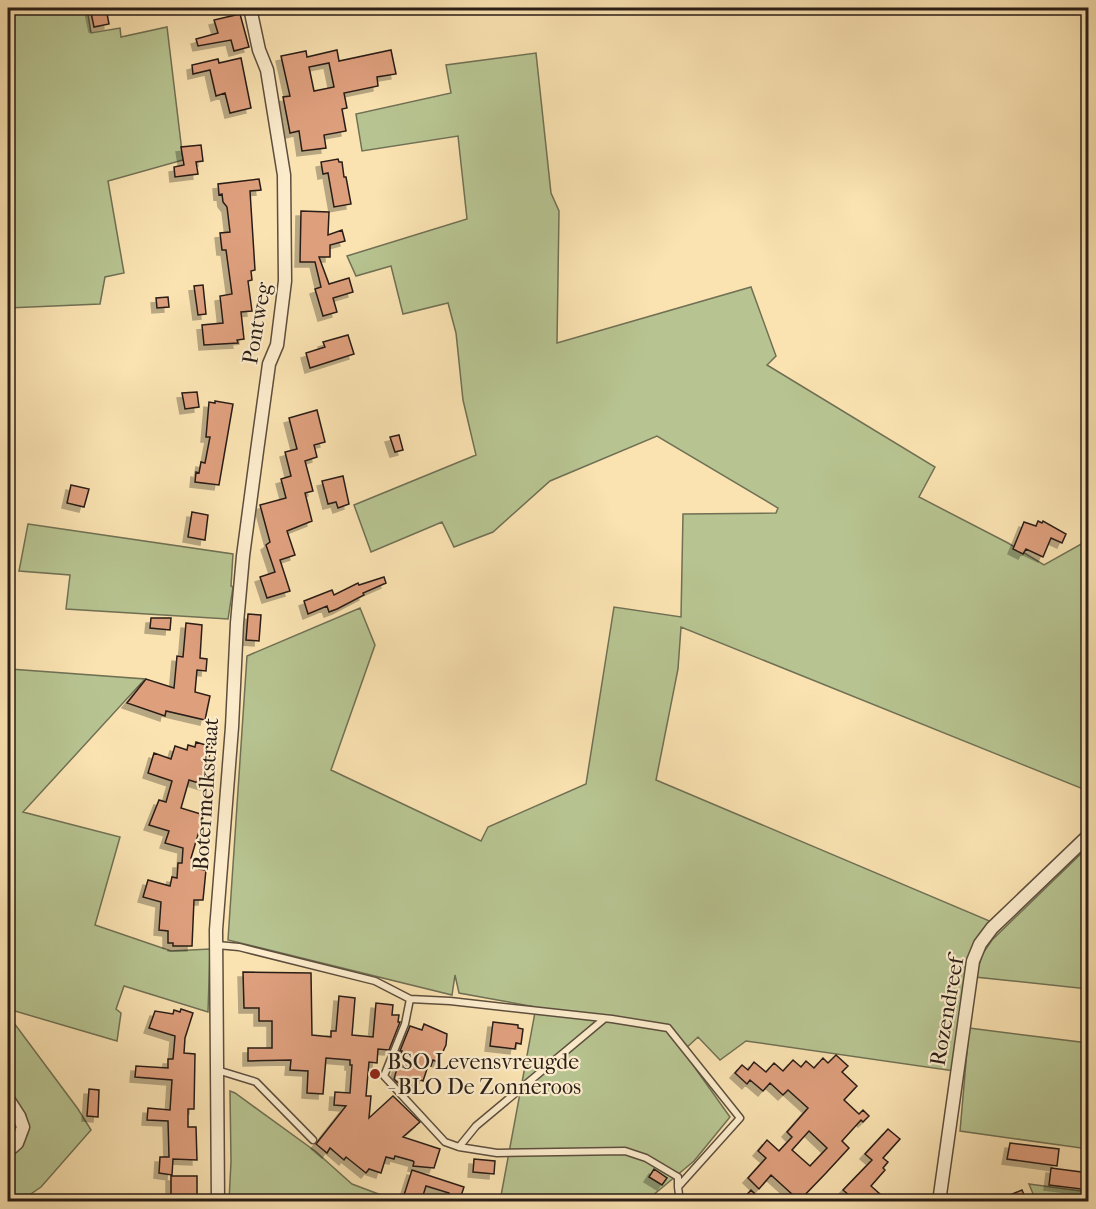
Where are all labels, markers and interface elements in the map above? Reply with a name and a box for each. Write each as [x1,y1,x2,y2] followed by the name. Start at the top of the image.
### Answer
[237,280,277,366] street label: Pontweg
[188,717,224,871] street label: Botermelkstraat
[925,950,970,1068] street label: Rozendreef
[387,1049,581,1100] place label: BSO Levensvreugde - BLO De Zonneroos
[368,1067,382,1081] marker: BSO Levensvreugde - BLO De Zonneroos

